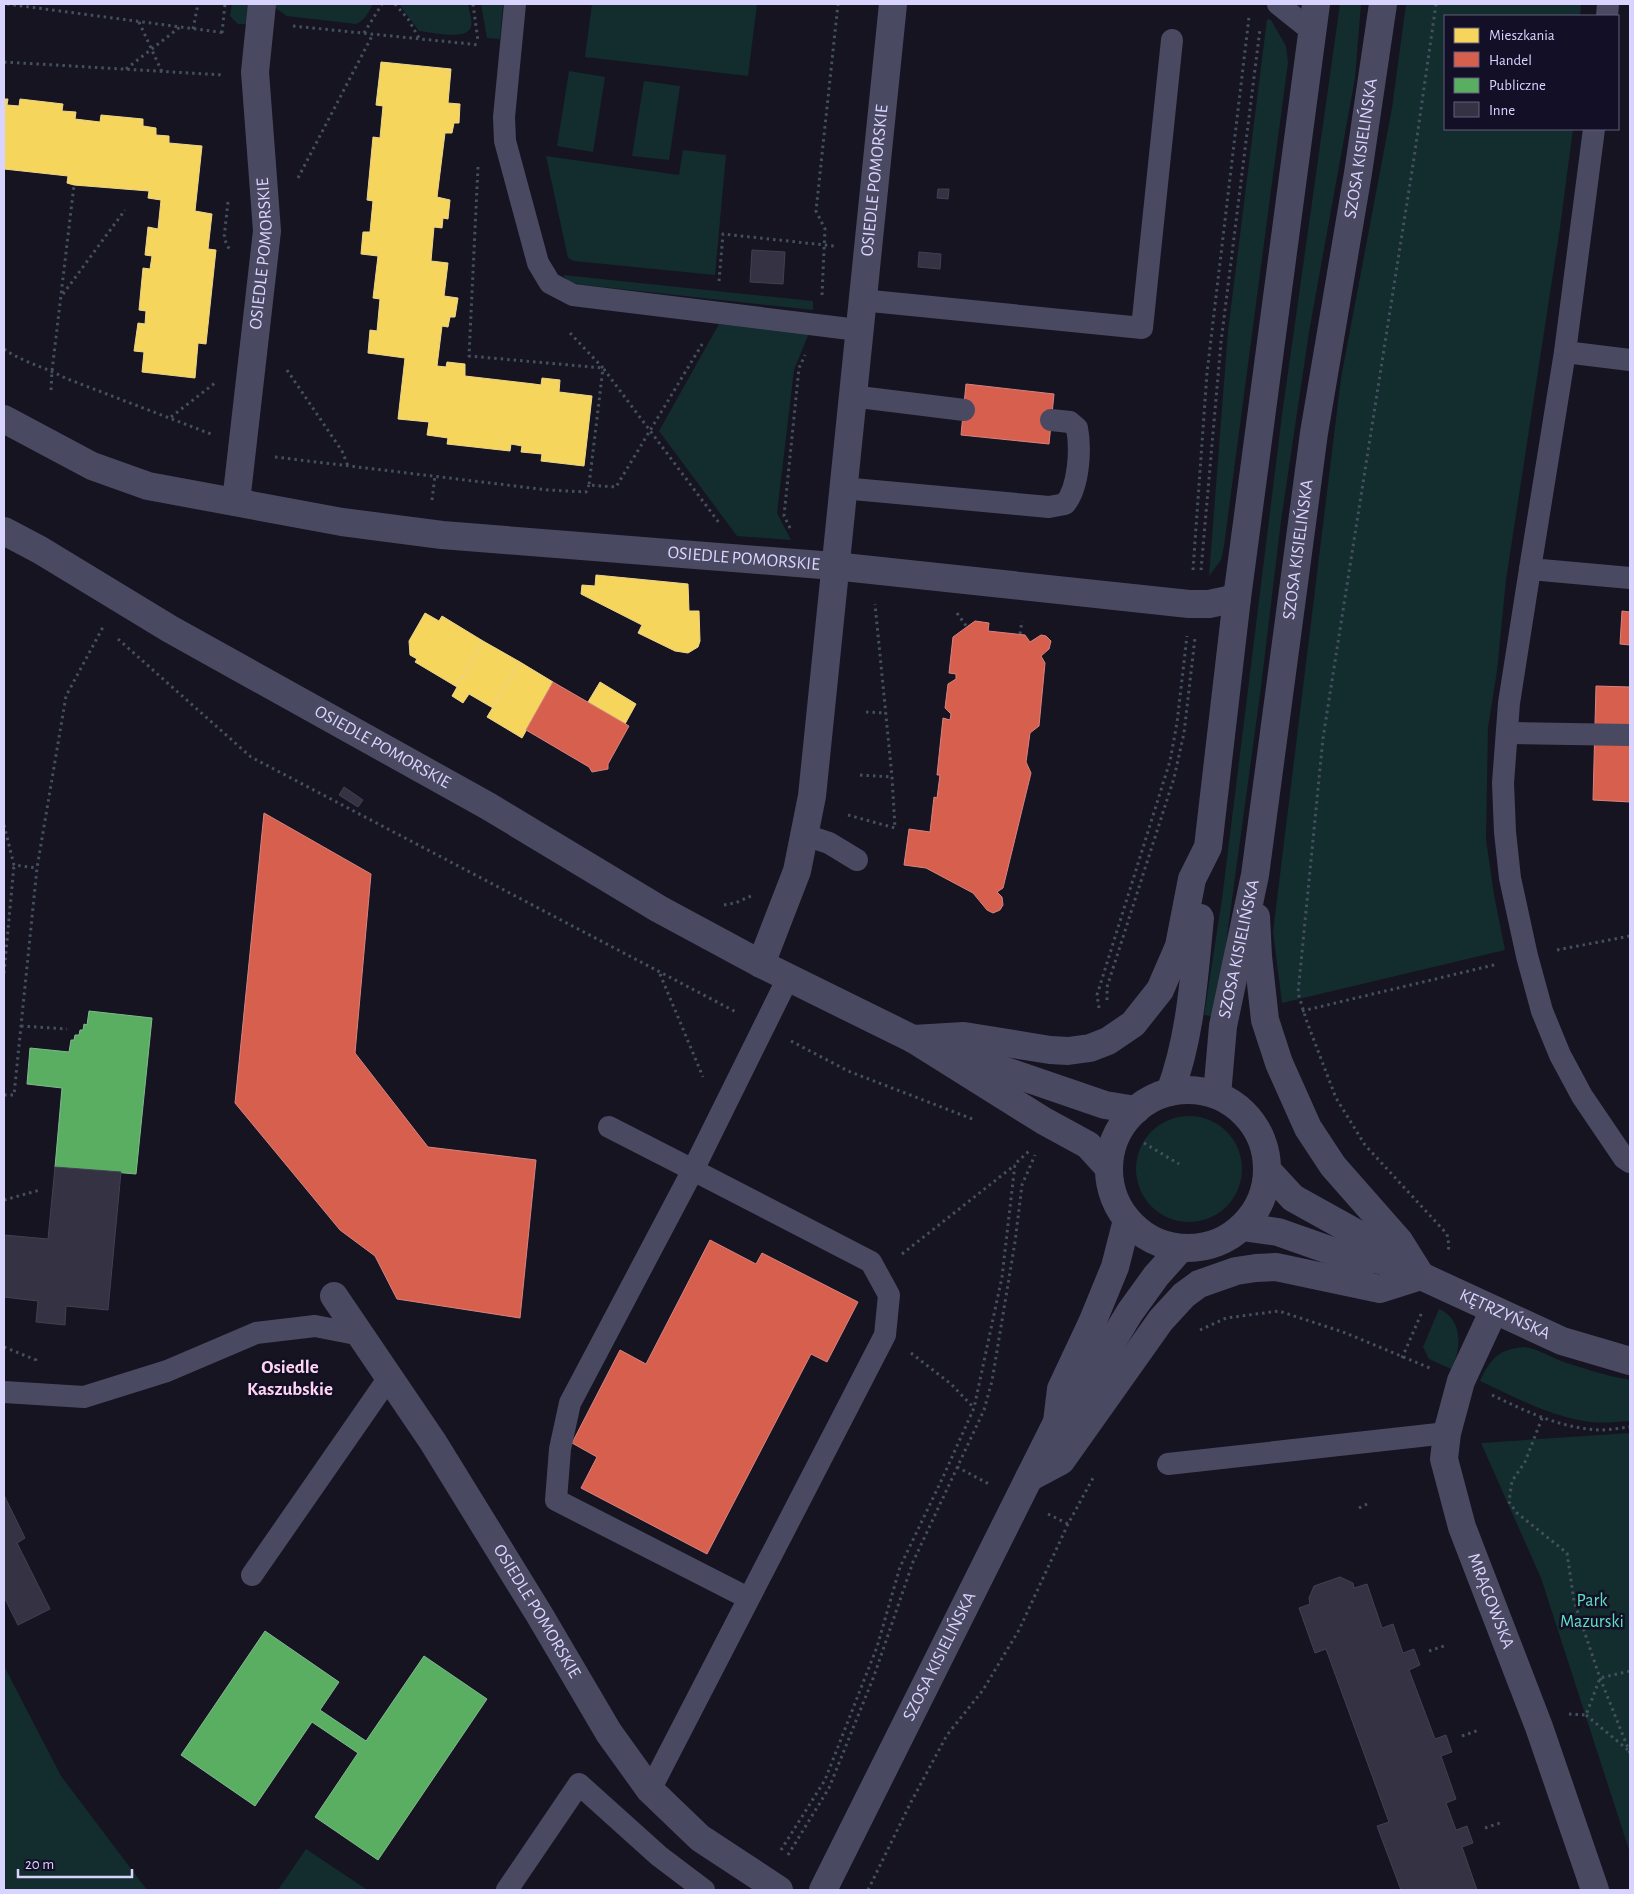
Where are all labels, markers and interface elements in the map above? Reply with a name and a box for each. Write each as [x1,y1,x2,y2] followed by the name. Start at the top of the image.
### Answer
[1444,15,1619,130] legend
[1489,28,1555,43] text: Mieszkania
[1489,53,1532,68] text: Handel
[1341,77,1381,220] street label: SZOSA KISIELIŃSKA
[1489,78,1546,93] text: Publiczne
[858,103,892,257] street label: OSIEDLE POMORSKIE
[1489,103,1515,118] text: Inne
[247,177,276,330] street label: OSIEDLE POMORSKIE
[1280,478,1317,621] street label: SZOSA KISIELIŃSKA
[667,544,821,574] street label: OSIEDLE POMORSKIE
[311,702,454,792] street label: OSIEDLE POMORSKIE
[1216,877,1263,1020] street label: SZOSA KISIELIŃSKA
[1457,1286,1553,1343] street label: KĘTRZYŃSKA
[247,1358,333,1399] district label: Osiedle Kaszubskie
[490,1541,584,1682] street label: OSIEDLE POMORSKIE
[1464,1551,1517,1652] street label: MRĄGOWSKA
[900,1589,980,1724] street label: SZOSA KISIELIŃSKA
[1560,1592,1624,1631] park label: Park Mazurski
[18,1846,131,1878] scale bar
[25,1857,54,1872] text: 20 m

